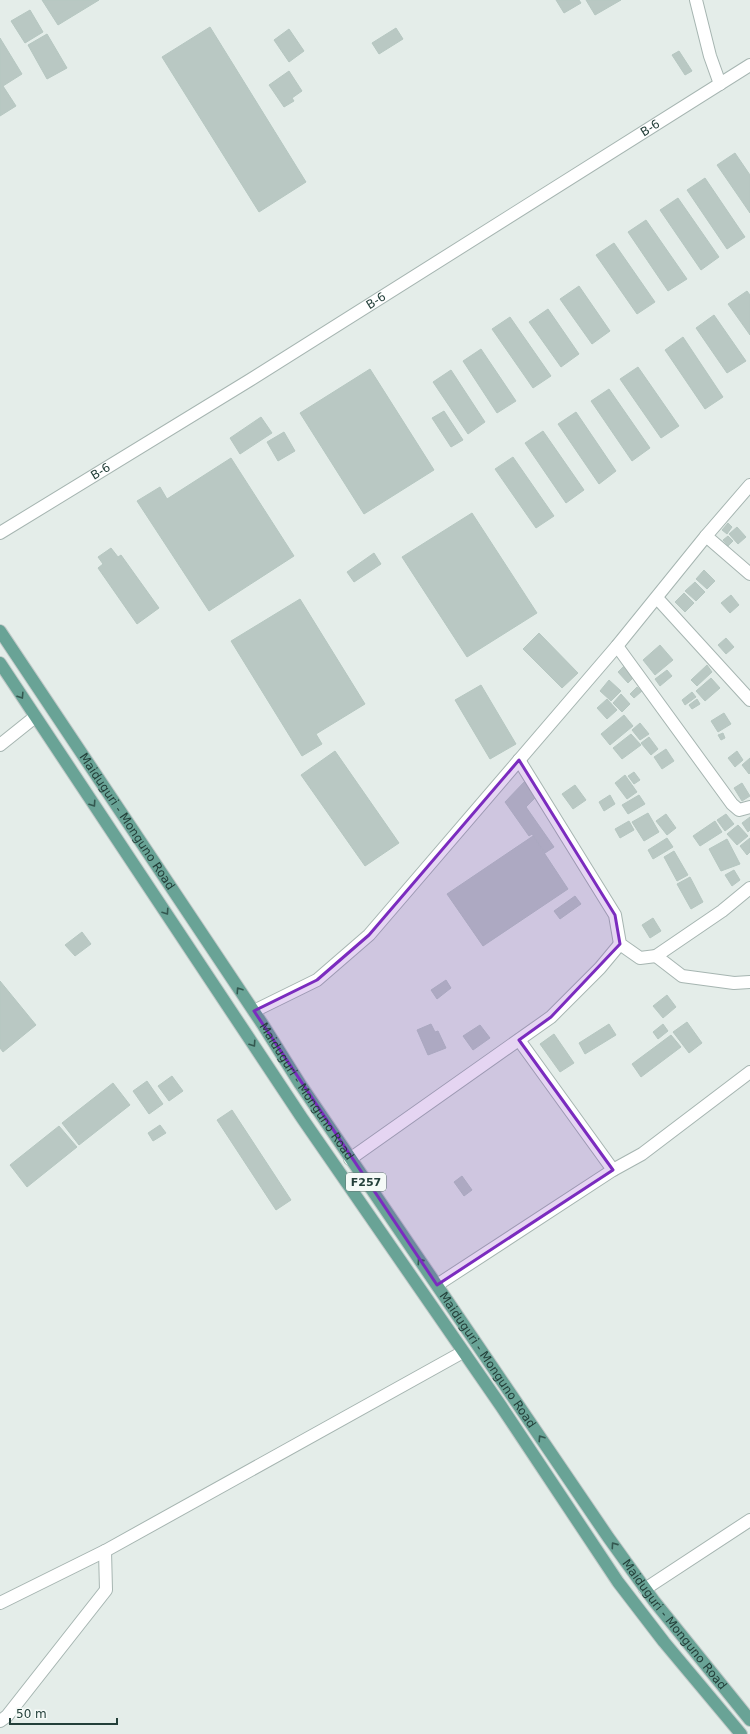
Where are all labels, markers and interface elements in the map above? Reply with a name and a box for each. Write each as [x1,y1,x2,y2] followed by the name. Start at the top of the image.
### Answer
[638,117,662,139] street label: B-6
[364,289,388,312] street label: B-6
[88,460,113,483] street label: B-6
[16,692,24,699] one-way arrow
[77,751,178,892] street label: Maiduguri - Monguno Road
[88,800,95,807] one-way arrow
[161,908,169,915] one-way arrow
[236,987,244,994] one-way arrow
[256,1020,357,1163] street label: Maiduguri - Monguno Road
[248,1040,256,1047] one-way arrow
[346,1173,386,1191] road number: F257
[417,1258,425,1265] one-way arrow
[436,1289,539,1431] street label: Maiduguri - Monguno Road
[538,1435,546,1442] one-way arrow
[612,1543,619,1550] one-way arrow
[619,1557,730,1692] street label: Maiduguri - Monguno Road
[10,1700,117,1726] scale bar
[16,1707,47,1721] text: 50 m

